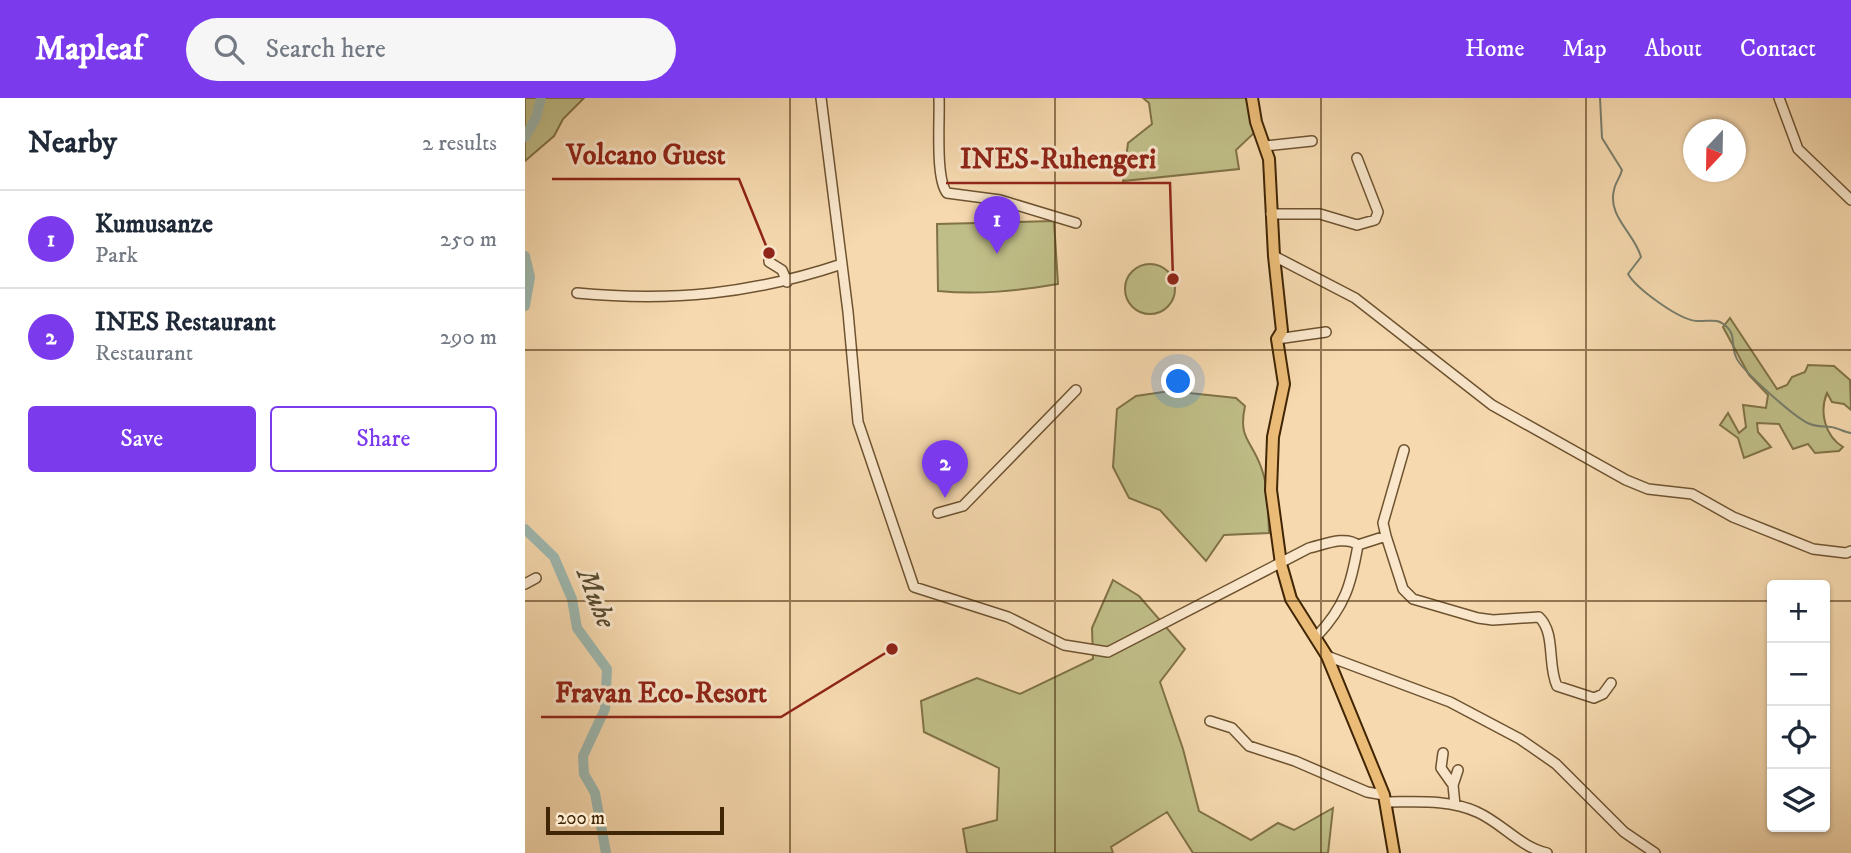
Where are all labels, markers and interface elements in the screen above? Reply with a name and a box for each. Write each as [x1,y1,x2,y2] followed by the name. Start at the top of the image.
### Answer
[186,18,676,81] search box
[35,29,144,70] text: Mapleaf
[210,30,248,68] icon: search
[266,33,386,66] text: Search here
[1465,34,1524,64] text: Home
[1562,34,1607,64] text: Map
[1645,34,1702,64] text: About
[1740,34,1816,64] text: Contact
[1683,119,1746,182] north arrow
[28,125,117,162] text: Nearby
[422,129,497,158] text: 2 results
[552,130,739,179] callout: Volcano Guest
[946,134,1170,183] callout: INES-Ruhengeri
[565,138,726,173] text: Volcano Guest
[960,142,1156,177] text: INES-Ruhengeri
[974,196,1020,254] pin: 1
[95,208,213,241] text: Kumusanze
[47,225,55,254] text: 1
[440,225,497,254] text: 250 m
[95,241,138,270] text: Park
[95,306,276,339] text: INES Restaurant
[45,323,57,352] text: 2
[440,323,497,352] text: 290 m
[95,339,193,368] text: Restaurant
[1161,364,1195,398] your location
[28,406,256,472] button: Save
[270,406,497,472] button: Share
[922,440,968,498] pin: 2
[568,561,624,634] water label: Muhe
[1767,580,1830,832] map controls
[1767,580,1830,643] button: +
[1767,643,1830,706] button: −
[541,668,781,717] callout: Fravan Eco-Resort
[555,676,767,711] text: Fravan Eco-Resort
[1767,706,1830,769] button: locate
[1767,769,1830,832] button: layers
[546,804,725,836] scale bar
[557,807,605,830] text: 200 m

